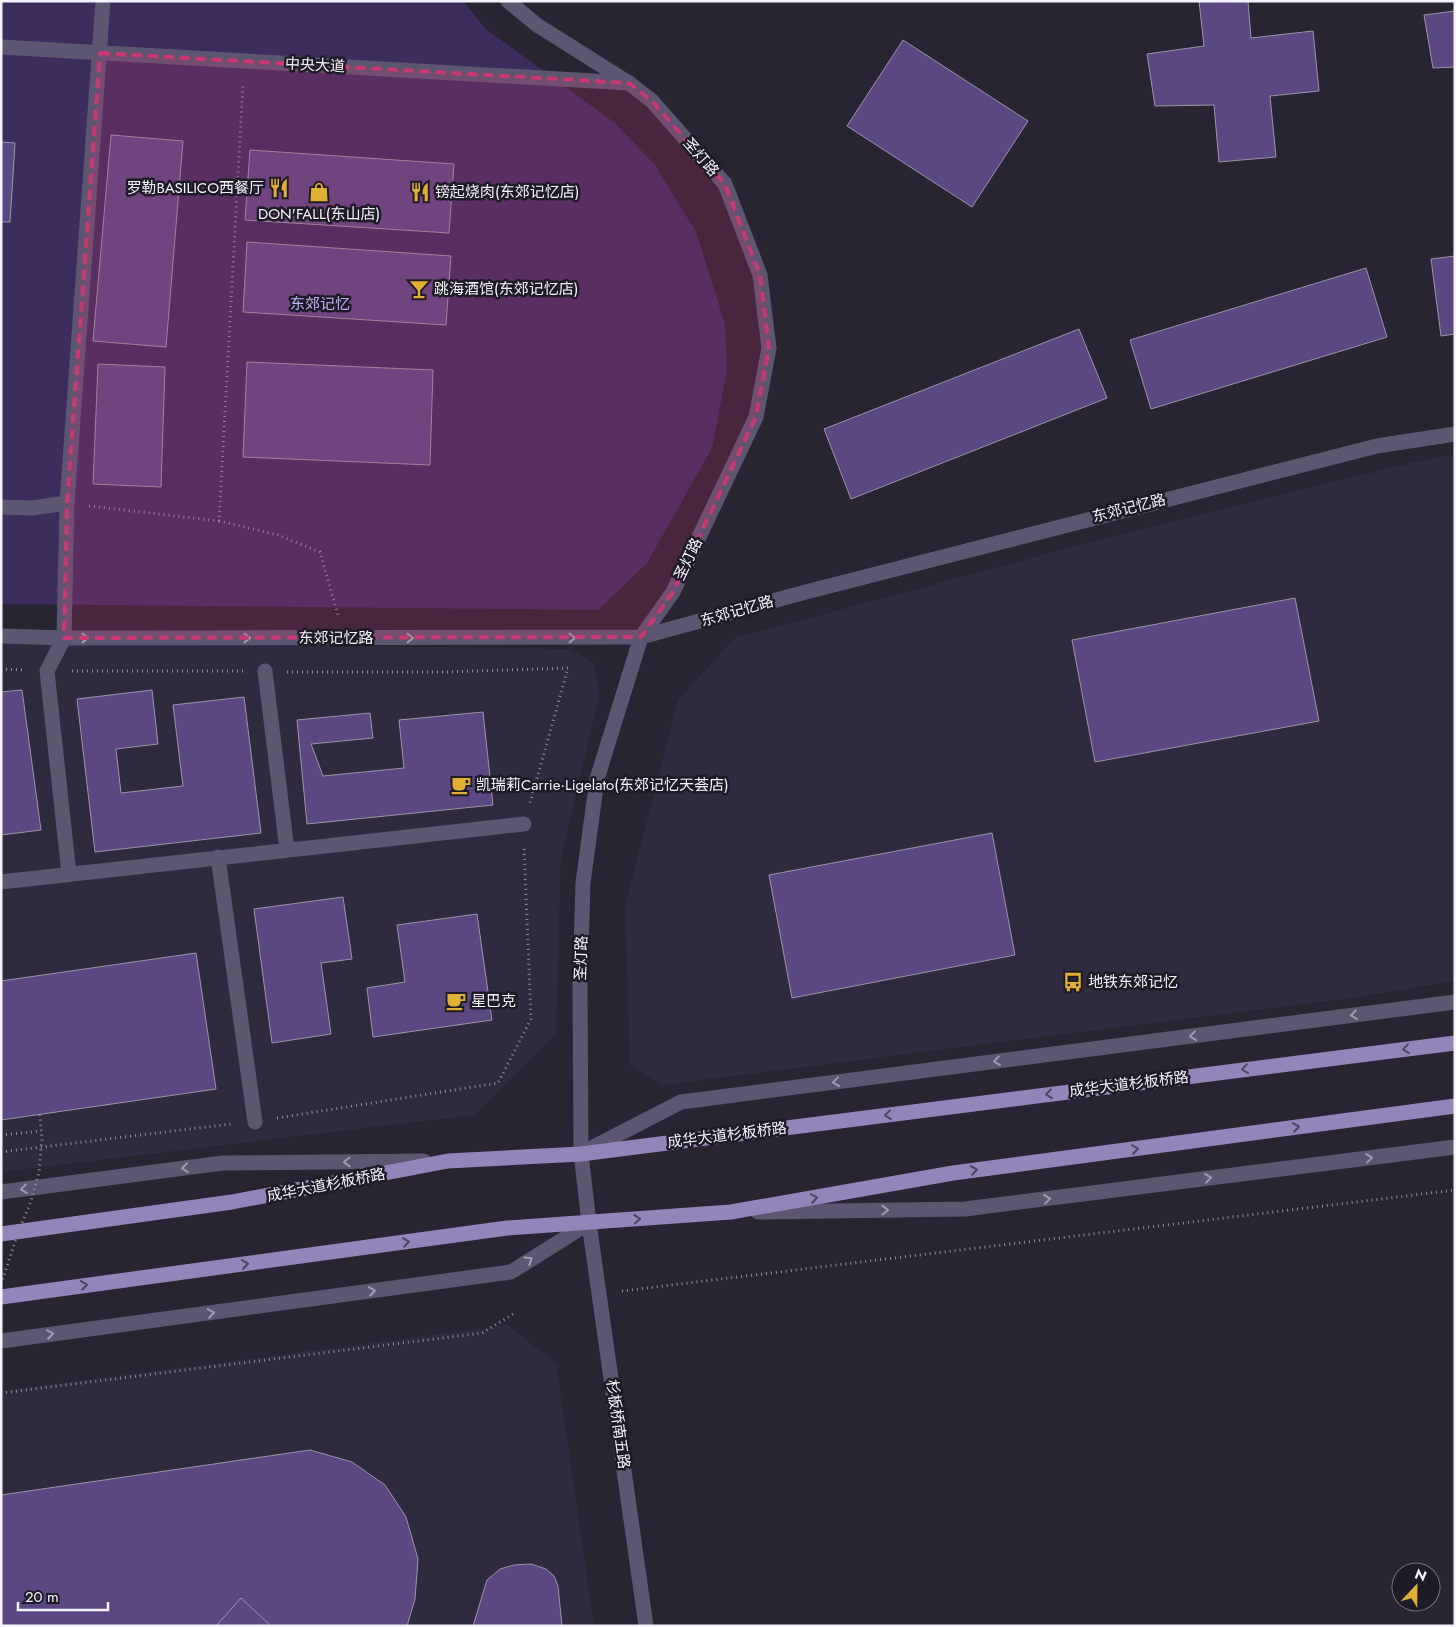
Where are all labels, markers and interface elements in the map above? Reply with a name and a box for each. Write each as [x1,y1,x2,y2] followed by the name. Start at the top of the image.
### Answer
[284,52,346,78] street label: 中央大道
[678,133,724,181] street label: 圣灯路
[127,177,264,199] place label: 罗勒BASILICO西餐厅
[268,177,290,199] restaurant icon: 罗勒BASILICO西餐厅
[308,181,330,203] shop icon: DON'FALL(东山店)
[409,181,431,203] restaurant icon: 镑起烧肉(东郊记忆店)
[435,181,579,203] place label: 镑起烧肉(东郊记忆店)
[258,203,380,225] place label: DON'FALL(东山店)
[408,278,430,300] bar icon: 跳海酒馆(东郊记忆店)
[434,278,578,300] place label: 跳海酒馆(东郊记忆店)
[290,293,350,315] park label: 东郊记忆
[1090,488,1168,528] street label: 东郊记忆路
[668,534,708,584] street label: 圣灯路
[698,590,776,632] street label: 东郊记忆路
[298,627,374,649] street label: 东郊记忆路
[82,633,89,643] one-way arrow
[244,633,252,643] one-way arrow
[406,633,414,643] one-way arrow
[569,633,577,643] one-way arrow
[450,774,472,796] cafe icon: 凯瑞莉Carrie·Ligelato(东郊记忆天荟店)
[476,774,729,796] place label: 凯瑞莉Carrie·Ligelato(东郊记忆天荟店)
[569,935,593,981] street label: 圣灯路
[1062,971,1084,993] bus stop icon: 地铁东郊记忆
[1088,971,1178,993] place label: 地铁东郊记忆
[445,990,467,1012] cafe icon: 星巴克
[471,990,516,1012] place label: 星巴克
[1350,1009,1359,1019] one-way arrow
[1189,1030,1198,1040] one-way arrow
[1402,1043,1410,1054] one-way arrow
[993,1055,1001,1066] one-way arrow
[1241,1063,1249,1074] one-way arrow
[1068,1066,1190,1102] street label: 成华大道杉板桥路
[832,1076,840,1087] one-way arrow
[1045,1088,1053,1099] one-way arrow
[884,1109,892,1119] one-way arrow
[666,1117,788,1153] street label: 成华大道杉板桥路
[1292,1122,1300,1133] one-way arrow
[1130,1144,1139,1154] one-way arrow
[1365,1153,1373,1163] one-way arrow
[343,1157,350,1167] one-way arrow
[180,1162,188,1173] one-way arrow
[265,1163,387,1207] street label: 成华大道杉板桥路
[970,1165,978,1176] one-way arrow
[1204,1173,1212,1184] one-way arrow
[19,1183,27,1194] one-way arrow
[809,1193,818,1203] one-way arrow
[1042,1194,1051,1204] one-way arrow
[882,1205,889,1215] one-way arrow
[633,1214,641,1225] one-way arrow
[403,1237,411,1248] one-way arrow
[524,1257,533,1267] one-way arrow
[241,1259,250,1269] one-way arrow
[80,1281,89,1291] one-way arrow
[368,1286,376,1297] one-way arrow
[206,1308,215,1318] one-way arrow
[46,1329,54,1340] one-way arrow
[601,1378,635,1470] street label: 杉板桥南五路
[1391,1562,1441,1612] north arrow
[1412,1564,1430,1586] text: N
[18,1580,108,1612] scale bar
[25,1586,59,1608] text: 20 m

